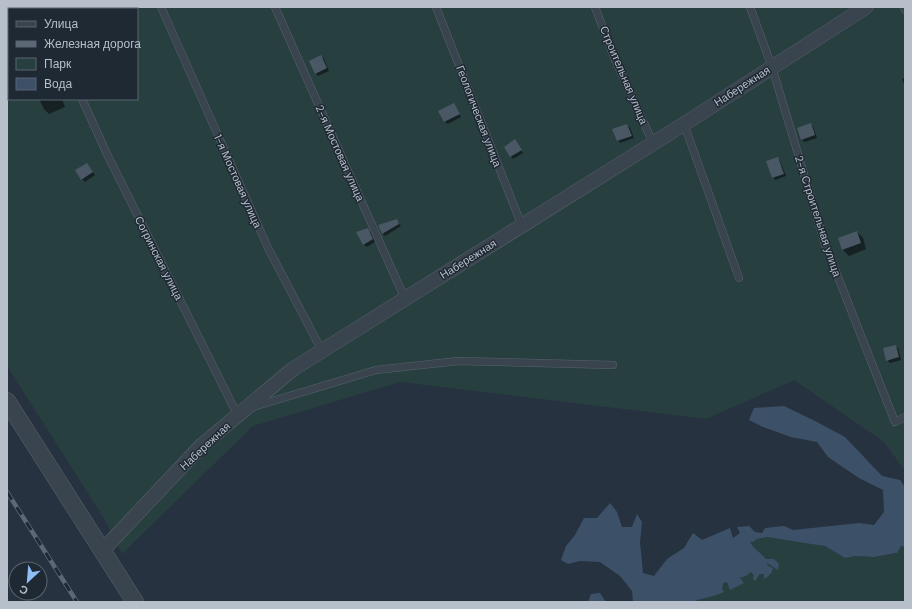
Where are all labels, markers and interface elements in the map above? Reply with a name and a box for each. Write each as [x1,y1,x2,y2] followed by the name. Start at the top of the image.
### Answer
[8,8,138,100] legend
[44,16,78,32] text: Улица
[597,24,651,127] street label: Строительная улица
[44,36,141,52] text: Железная дорога
[44,56,72,72] text: Парк
[453,63,505,170] street label: Геологическая улица
[711,63,773,109] street label: Набережная
[44,76,72,92] text: Вода
[312,103,368,204] street label: 2-я Мостовая улица
[211,132,265,231] street label: 1-я Мостовая улица
[792,154,844,279] street label: 2-я Строительная улица
[132,214,187,303] street label: Согринская улица
[437,236,499,282] street label: Набережная
[177,419,233,473] street label: Набережная
[8,561,48,601] north arrow
[17,582,30,598] text: С

